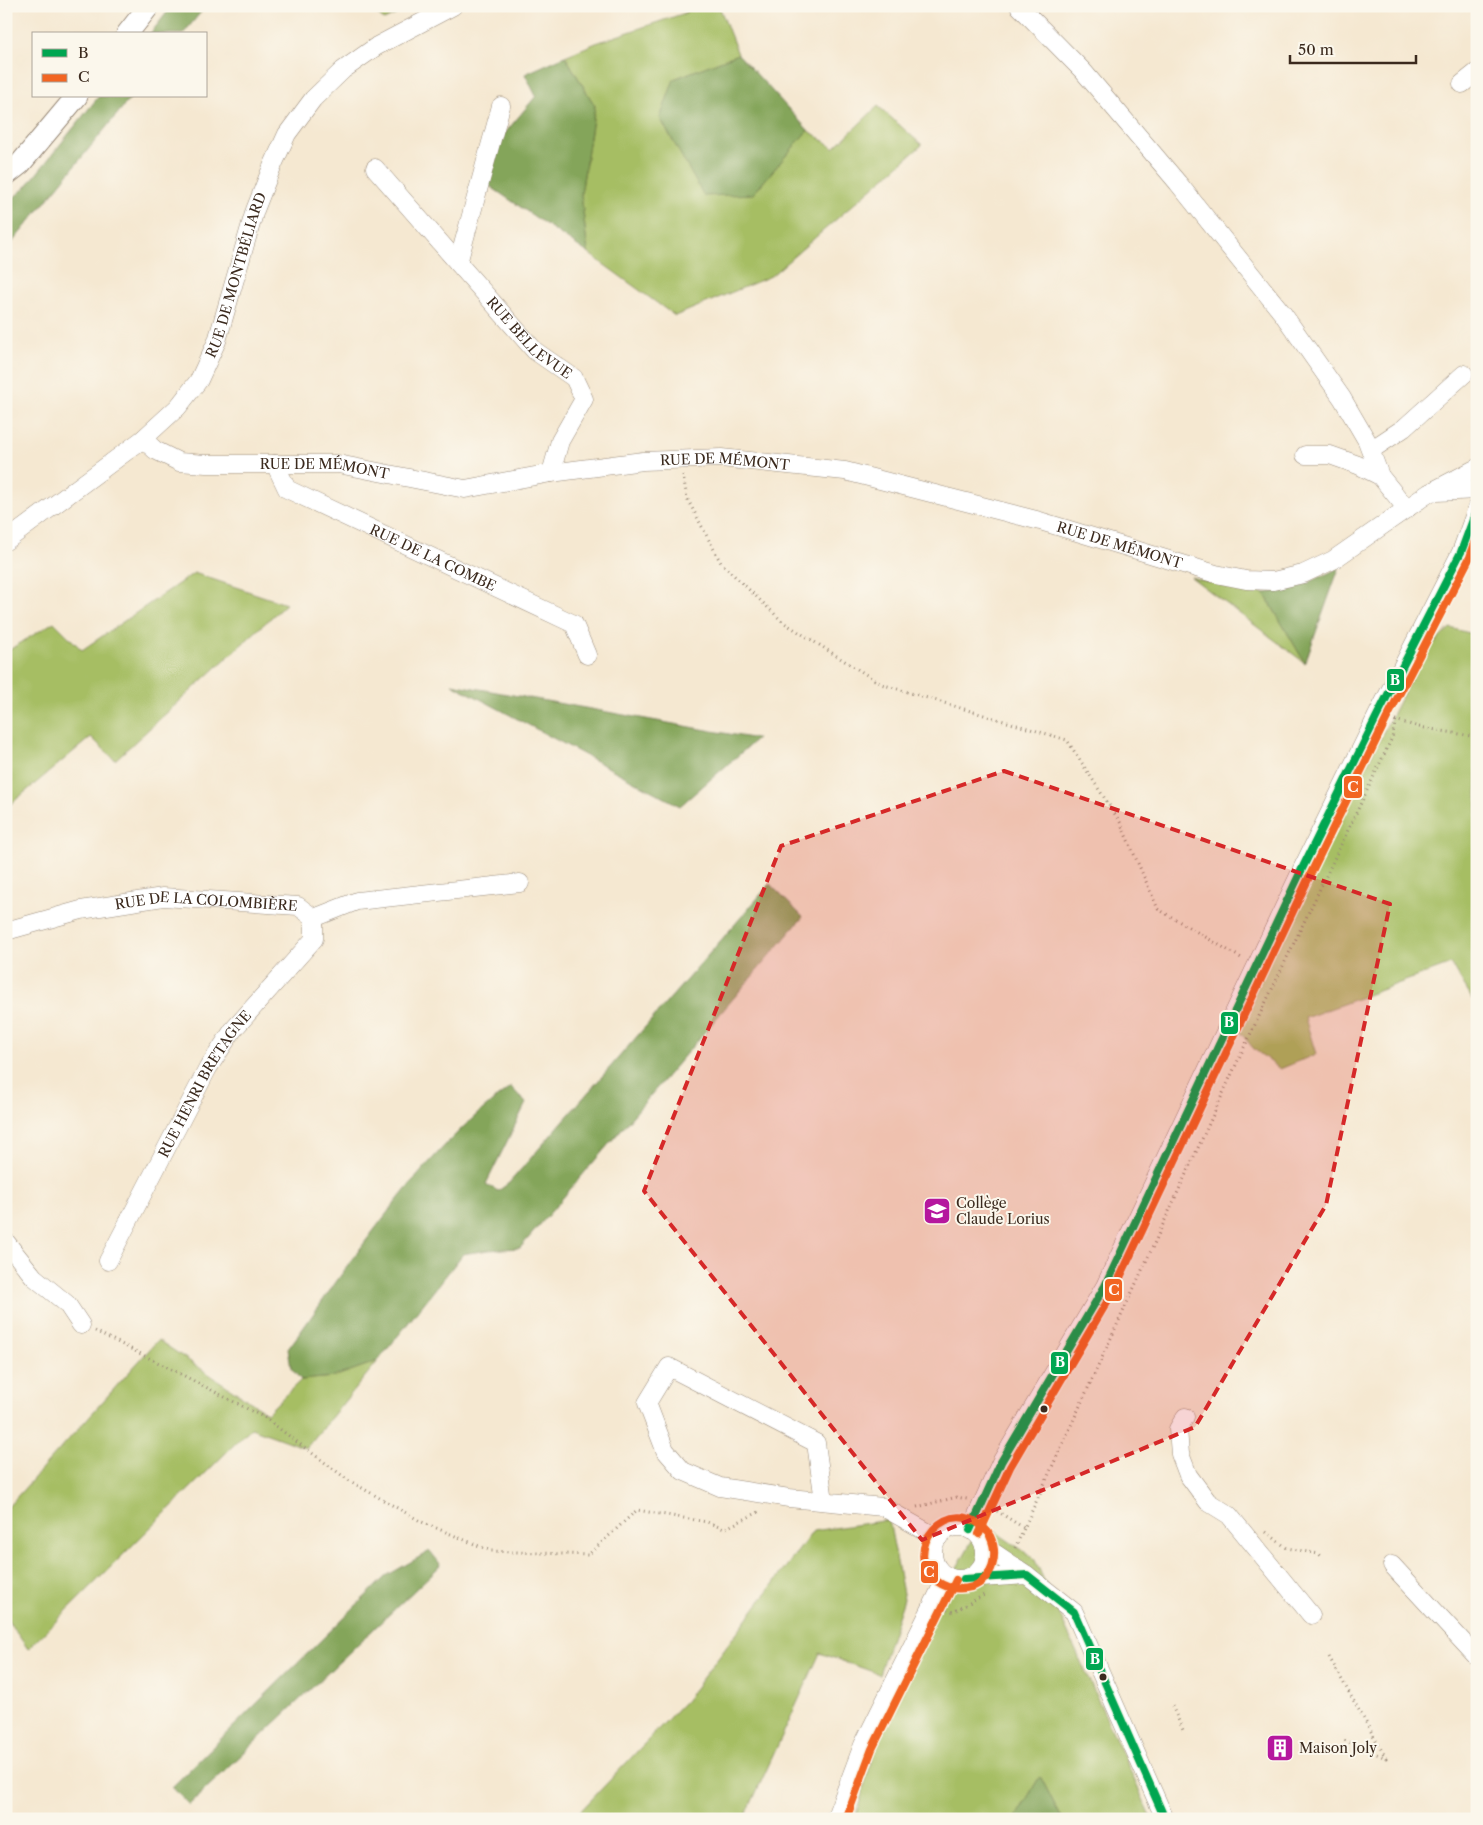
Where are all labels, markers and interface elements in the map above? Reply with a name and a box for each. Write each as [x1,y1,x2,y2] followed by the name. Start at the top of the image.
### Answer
[32,32,208,98] legend
[1290,32,1417,64] scale bar
[1298,40,1334,59] text: 50 m
[78,43,88,62] text: B
[78,67,90,86] text: C
[201,190,270,361] street label: RUE DE MONTBÉLIARD
[483,293,576,383] street label: RUE BELLEVUE
[660,449,791,474] street label: RUE DE MÉMONT
[260,455,391,483] street label: RUE DE MÉMONT
[1055,518,1185,572] street label: RUE DE MÉMONT
[367,520,499,595] street label: RUE DE LA COMBE
[1386,668,1405,692] line badge: B
[1390,671,1400,689] text: B
[1343,775,1363,799] line badge: C
[1347,778,1359,796] text: C
[114,888,298,915] street label: RUE DE LA COLOMBIÈRE
[154,1007,255,1160] street label: RUE HENRI BRETAGNE
[1220,1011,1239,1035] line badge: B
[1224,1013,1234,1031] text: B
[956,1194,1050,1228] place label: Collège Claude Lorius
[922,1196,952,1226] school or university icon: Collège Claude Lorius
[1104,1278,1123,1302] line badge: C
[1108,1281,1120,1299] text: C
[1050,1351,1069,1375] line badge: B
[1055,1353,1065,1371] text: B
[1039,1404,1049,1414] unlabelled marker
[920,1560,939,1584] line badge: C
[923,1563,935,1581] text: C
[1085,1647,1104,1671] line badge: B
[1090,1650,1100,1668] text: B
[1098,1672,1108,1682] unlabelled marker
[1265,1733,1295,1763] building icon: Maison Joly
[1299,1739,1377,1757] place label: Maison Joly

